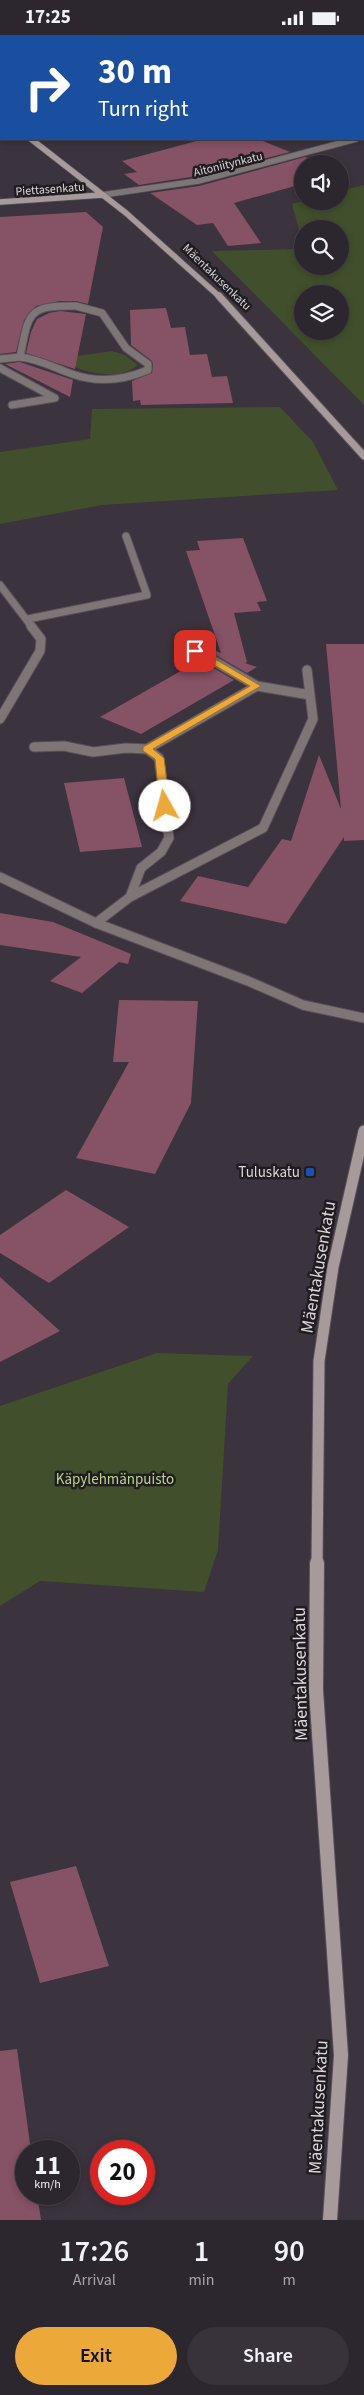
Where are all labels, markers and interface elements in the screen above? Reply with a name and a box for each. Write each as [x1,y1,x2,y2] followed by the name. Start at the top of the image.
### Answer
[25,4,71,31] text: 17:25
[98,47,172,97] text: 30 m
[15,55,80,120] icon: right
[98,93,188,125] text: Turn right
[192,148,265,181] street label: Aitoniitynkatu
[294,155,349,340] map controls
[294,155,349,210] button: sound
[15,179,85,200] street label: Piettasenkatu
[294,220,349,275] button: search
[179,240,255,314] street label: Mäentakusenkatu
[294,285,349,340] button: layers
[174,630,216,672] pin
[181,637,209,665] icon: arrive
[138,779,190,831] position arrow
[238,1162,300,1183] place label: Tuluskatu
[304,1166,316,1178] marker: Tuluskatu
[295,1199,342,1335] street label: Mäentakusenkatu
[56,1469,174,1490] park label: Käpylehmänpuisto
[287,1607,314,1741] street label: Mäentakusenkatu
[303,2040,334,2175] street label: Mäentakusenkatu
[90,2140,155,2205] speed limit sign: 20
[34,2148,61,2184] text: 11
[34,2176,61,2193] text: km/h
[59,2230,129,2273] text: 17:26
[194,2230,209,2273] text: 1
[274,2230,305,2273] text: 90
[73,2269,116,2291] text: Arrival
[189,2269,214,2291] text: min
[283,2269,296,2291] text: m
[15,2327,177,2385] button: Exit
[187,2327,349,2385] button: Share

